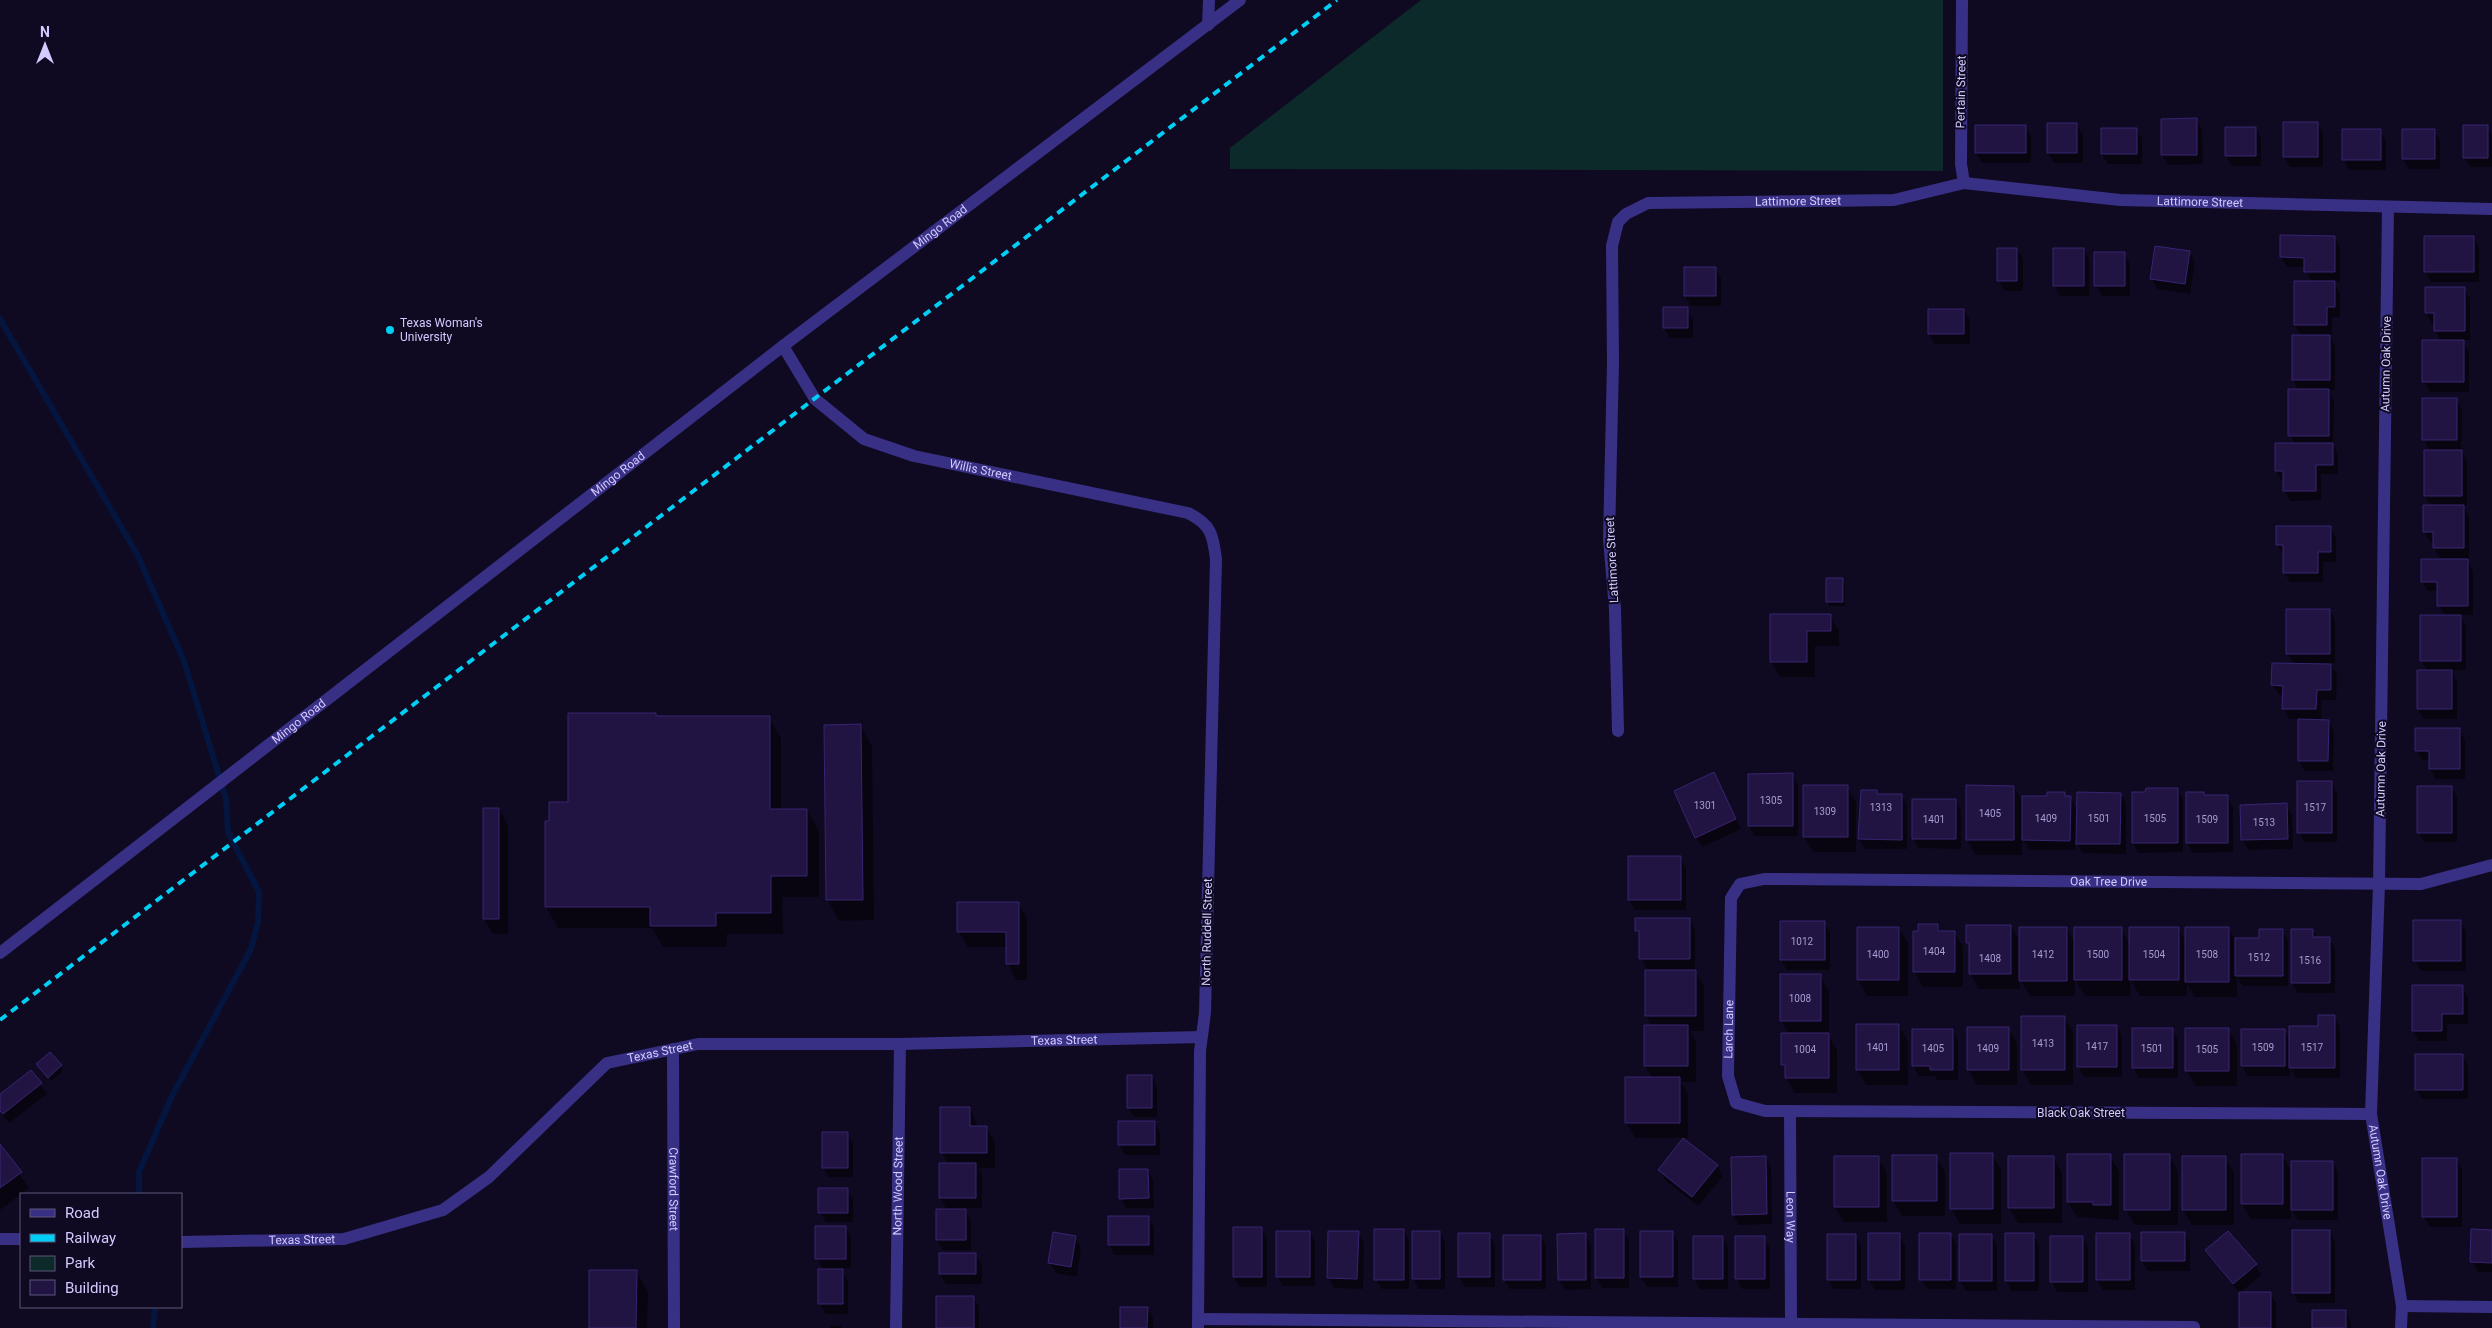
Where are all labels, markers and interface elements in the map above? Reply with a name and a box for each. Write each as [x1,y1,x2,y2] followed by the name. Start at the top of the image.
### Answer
[20,20,70,70] north arrow
[40,24,50,40] text: N
[1953,55,1969,129] street label: Pertain Street
[1755,194,1841,209] street label: Lattimore Street
[2157,194,2243,210] street label: Lattimore Street
[910,202,970,252] street label: Mingo Road
[400,316,483,344] place label: Texas Woman's University
[2378,316,2394,412] street label: Autumn Oak Drive
[384,324,396,336] marker: Texas Woman's University
[588,449,648,499] street label: Mingo Road
[948,457,1013,483] street label: Willis Street
[1603,517,1621,603] street label: Lattimore Street
[269,696,328,747] street label: Mingo Road
[2373,721,2389,817] street label: Autumn Oak Drive
[1760,795,1783,806] house number: 1305
[1694,800,1716,811] house number: 1301
[1870,802,1892,813] house number: 1313
[2304,802,2327,813] house number: 1517
[1814,806,1836,817] house number: 1309
[1979,808,2002,819] house number: 1405
[2035,813,2057,824] house number: 1409
[2088,813,2110,824] house number: 1501
[2144,813,2167,824] house number: 1505
[1923,814,1945,825] house number: 1401
[2196,814,2218,825] house number: 1509
[2253,817,2275,828] house number: 1513
[2070,874,2147,889] street label: Oak Tree Drive
[1199,878,1215,986] street label: North Ruddell Street
[1791,936,1814,947] house number: 1012
[1923,946,1946,957] house number: 1404
[1867,949,1890,960] house number: 1400
[2032,949,2055,960] house number: 1412
[2087,949,2110,960] house number: 1500
[2143,949,2166,960] house number: 1504
[2196,949,2219,960] house number: 1508
[2248,952,2271,963] house number: 1512
[1979,953,2002,964] house number: 1408
[2299,955,2322,966] house number: 1516
[1789,993,1812,1004] house number: 1008
[1721,1000,1736,1059] street label: Larch Lane
[1031,1032,1098,1048] street label: Texas Street
[626,1038,694,1066] street label: Texas Street
[2032,1038,2054,1049] house number: 1413
[2086,1041,2109,1052] house number: 1417
[1867,1042,1889,1053] house number: 1401
[2252,1042,2274,1053] house number: 1509
[2301,1042,2324,1053] house number: 1517
[1922,1043,1945,1054] house number: 1405
[1977,1043,1999,1054] house number: 1409
[2141,1043,2163,1054] house number: 1501
[1794,1044,1817,1055] house number: 1004
[2196,1044,2219,1055] house number: 1505
[2037,1106,2125,1120] street label: Black Oak Street
[2366,1124,2395,1221] street label: Autumn Oak Drive
[890,1136,906,1236] street label: North Wood Street
[666,1147,681,1231] street label: Crawford Street
[1783,1191,1798,1243] street label: Leon Way
[20,1193,182,1308] legend
[65,1204,99,1222] text: Road
[65,1229,116,1247] text: Railway
[269,1232,335,1247] street label: Texas Street
[65,1254,96,1272] text: Park
[65,1279,119,1297] text: Building

